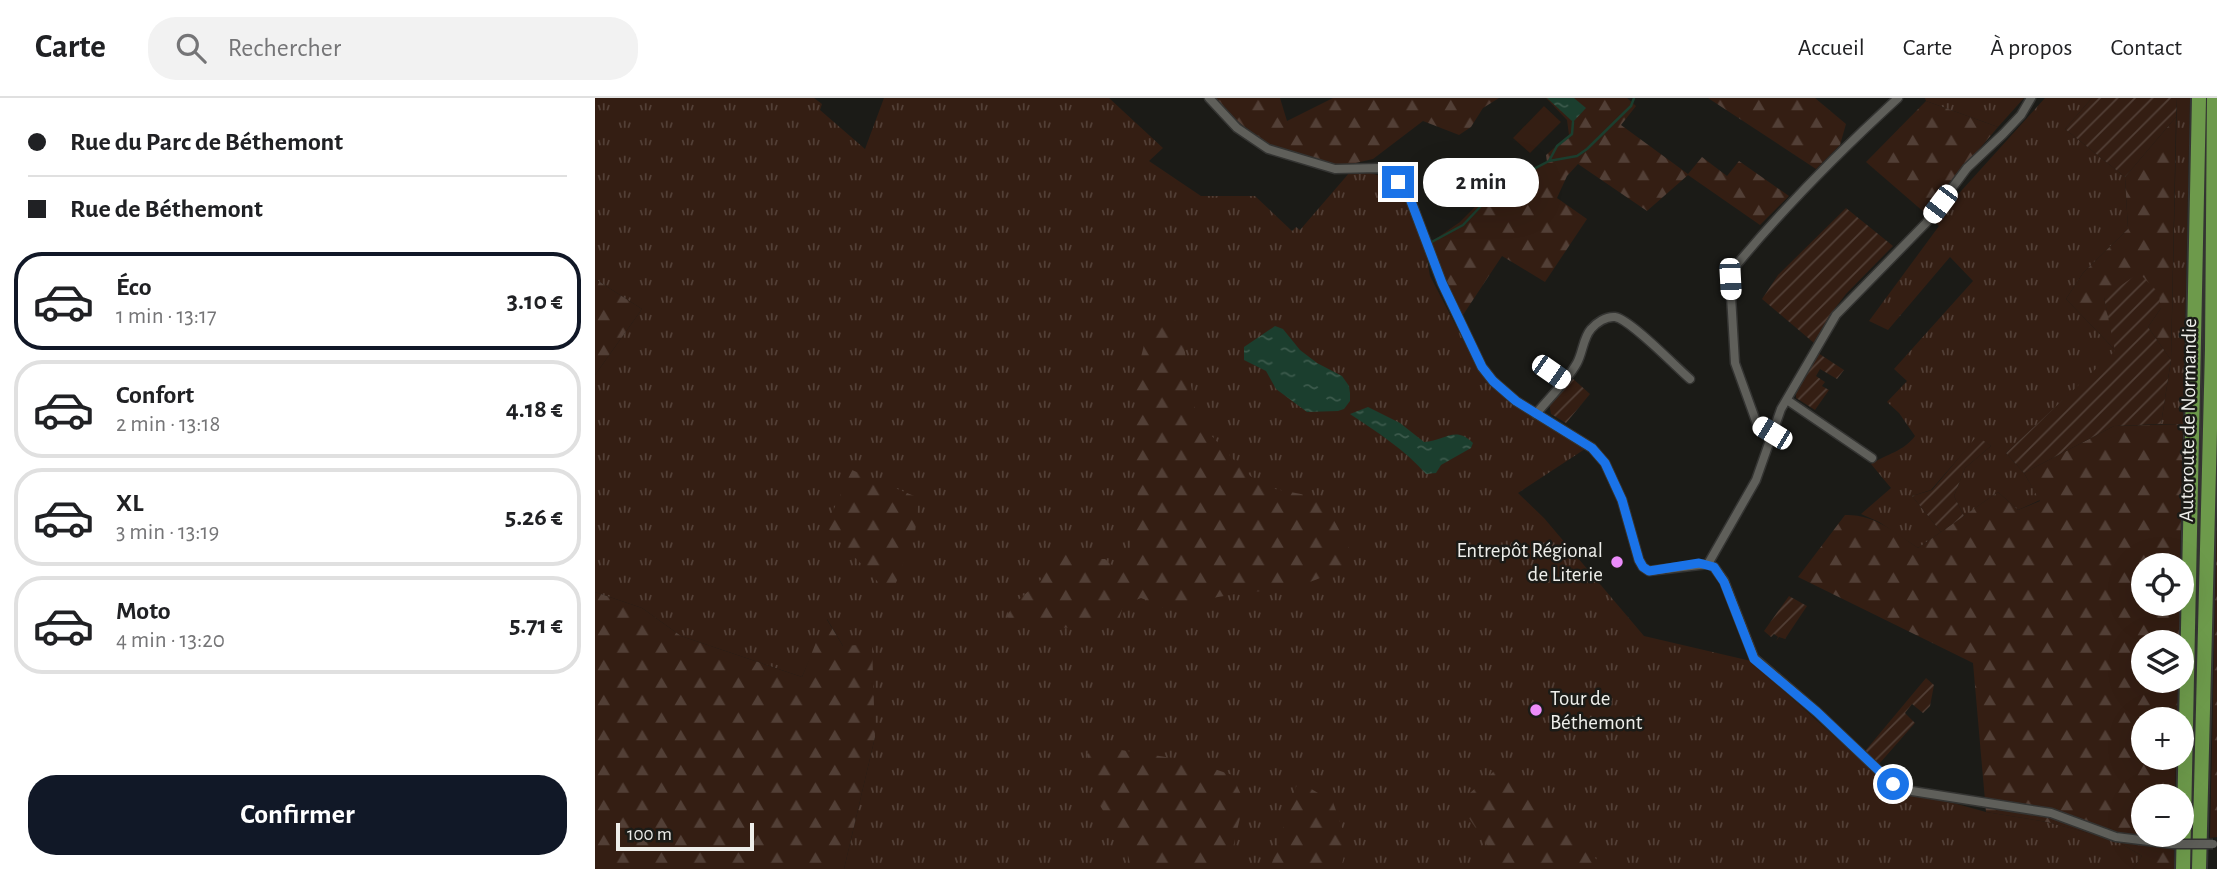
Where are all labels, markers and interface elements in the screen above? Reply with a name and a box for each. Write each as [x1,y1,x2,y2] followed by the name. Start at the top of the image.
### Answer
[148,17,638,80] search box
[172,29,210,67] icon: search
[35,31,106,64] text: Carte
[228,35,341,61] text: Rechercher
[1798,36,1865,60] text: Accueil
[1903,36,1952,60] text: Carte
[1990,36,2072,60] text: À propos
[2110,36,2182,60] text: Contact
[70,129,343,155] text: Rue du Parc de Béthemont
[1423,158,1538,206] callout: 2 min
[1382,166,1414,198] route end
[1455,171,1507,194] text: 2 min
[1919,181,1962,227] car
[70,196,263,222] text: Rue de Béthemont
[1719,257,1742,301] car
[32,270,95,333] icon: car
[116,274,152,300] text: Éco
[507,288,563,314] text: 3.10 €
[116,305,217,328] text: 1 min · 13:17
[2176,318,2200,522] street label: Autoroute de Normandie
[1528,351,1575,393] car
[32,378,95,441] icon: car
[116,382,194,408] text: Confort
[506,396,563,422] text: 4.18 €
[116,413,220,436] text: 2 min · 13:18
[1749,413,1796,453] car
[32,486,95,549] icon: car
[116,490,143,516] text: XL
[505,504,563,530] text: 5.26 €
[116,521,219,544] text: 3 min · 13:19
[1456,540,1603,585] place label: Entrepôt Régional de Literie
[2131,553,2194,847] map controls
[2131,553,2194,616] button: locate
[1609,554,1625,570] marker: Entrepôt Régional de Literie
[32,594,95,657] icon: car
[116,598,171,624] text: Moto
[509,612,563,638] text: 5.71 €
[116,629,225,652] text: 4 min · 13:20
[2131,630,2194,693] button: layers
[1550,688,1643,733] place label: Tour de Béthemont
[1528,702,1544,718] marker: Tour de Béthemont
[2131,707,2194,770] button: +
[1877,768,1909,800] route start
[28,775,567,855] button: Confirmer
[2131,784,2194,847] button: −
[616,820,754,852] scale bar
[627,825,672,844] text: 100 m

